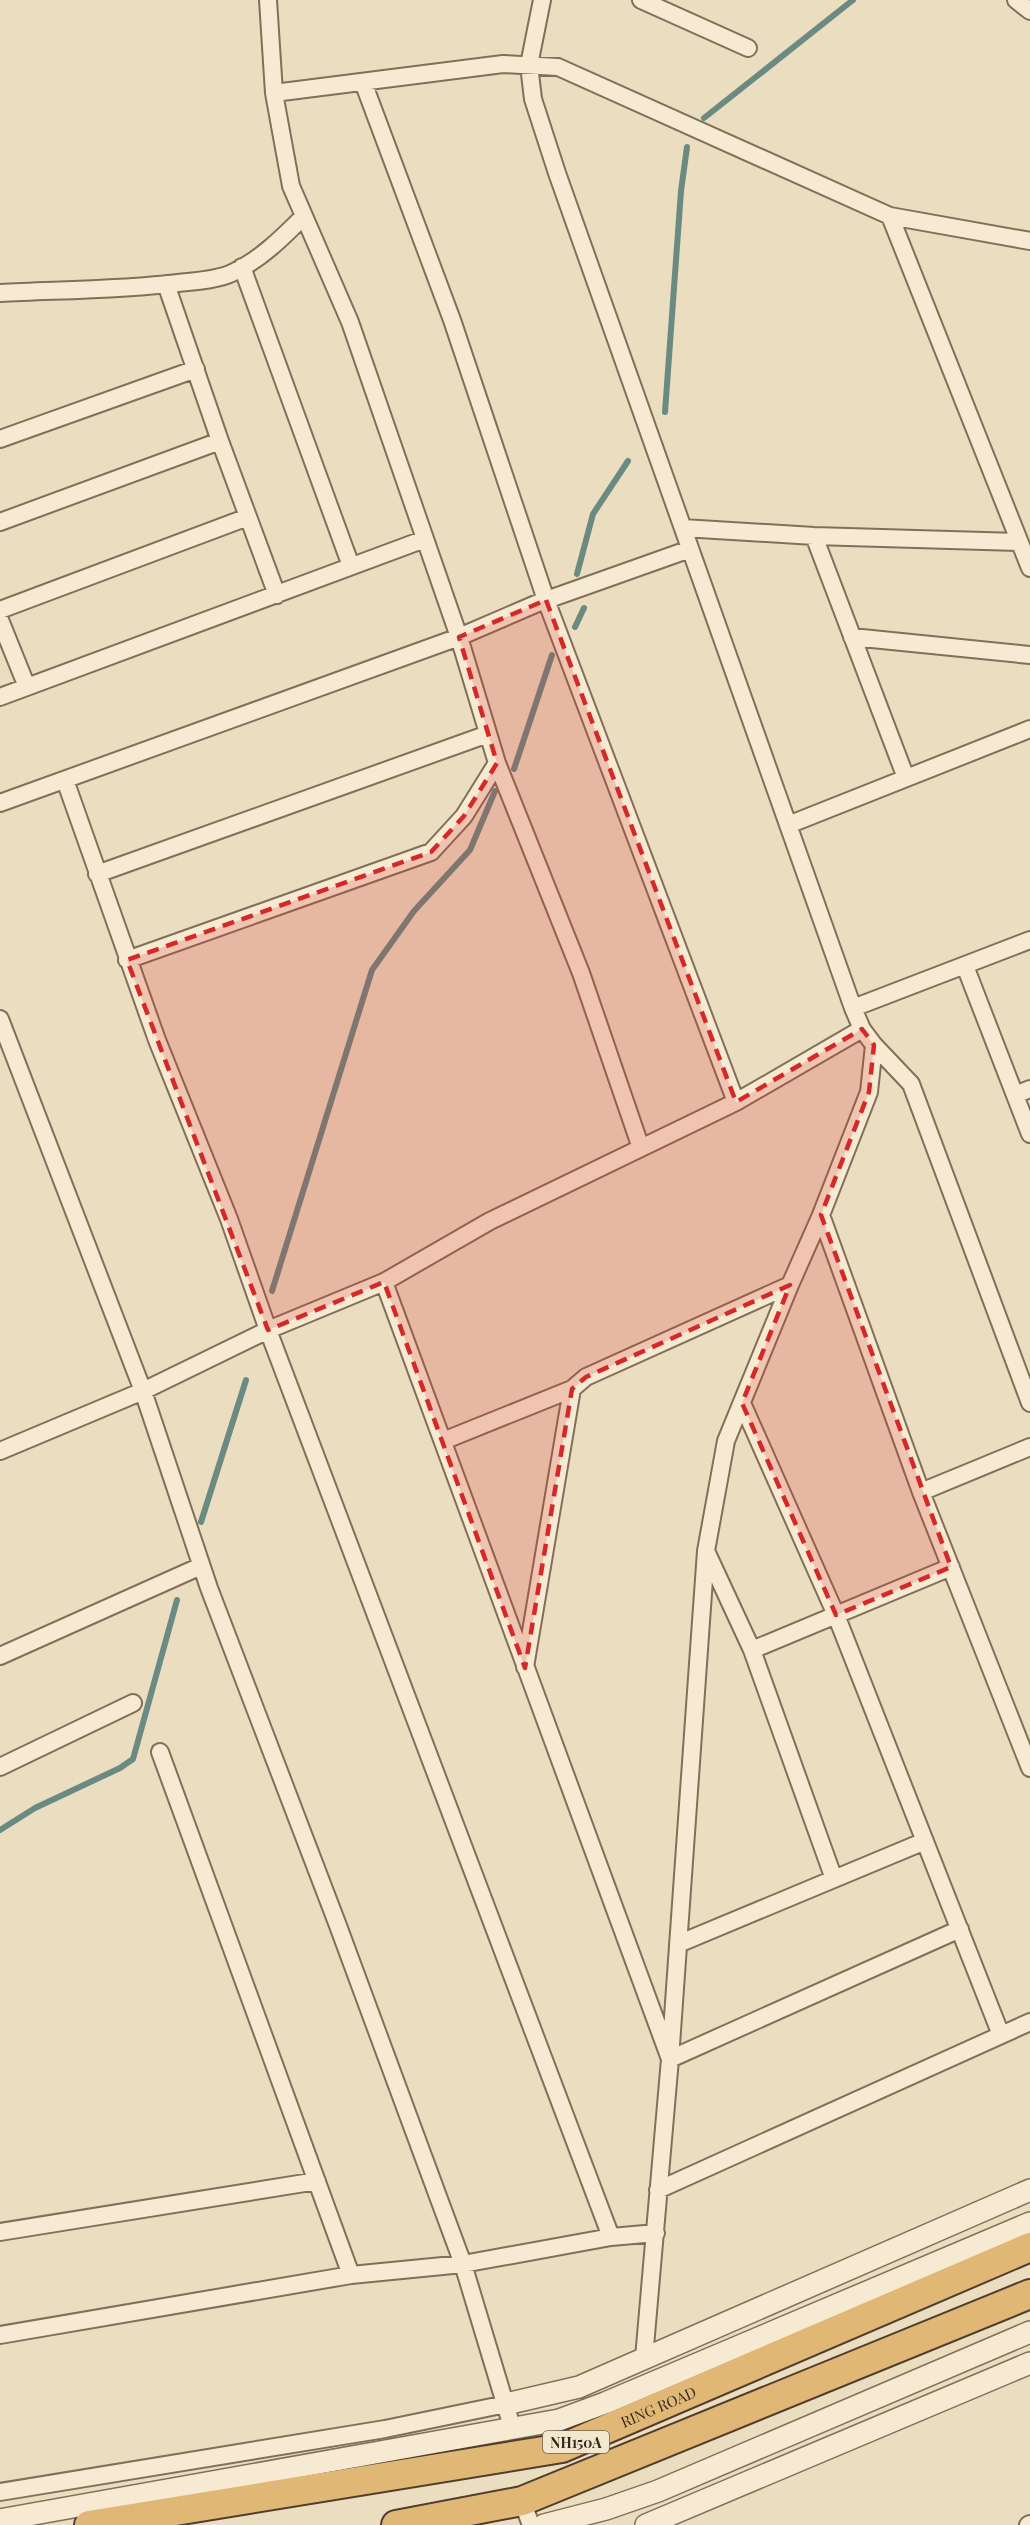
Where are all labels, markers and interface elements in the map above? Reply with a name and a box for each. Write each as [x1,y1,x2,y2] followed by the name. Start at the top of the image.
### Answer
[617,2382,699,2432] street label: RING ROAD
[543,2431,609,2453] road number: NH150A

